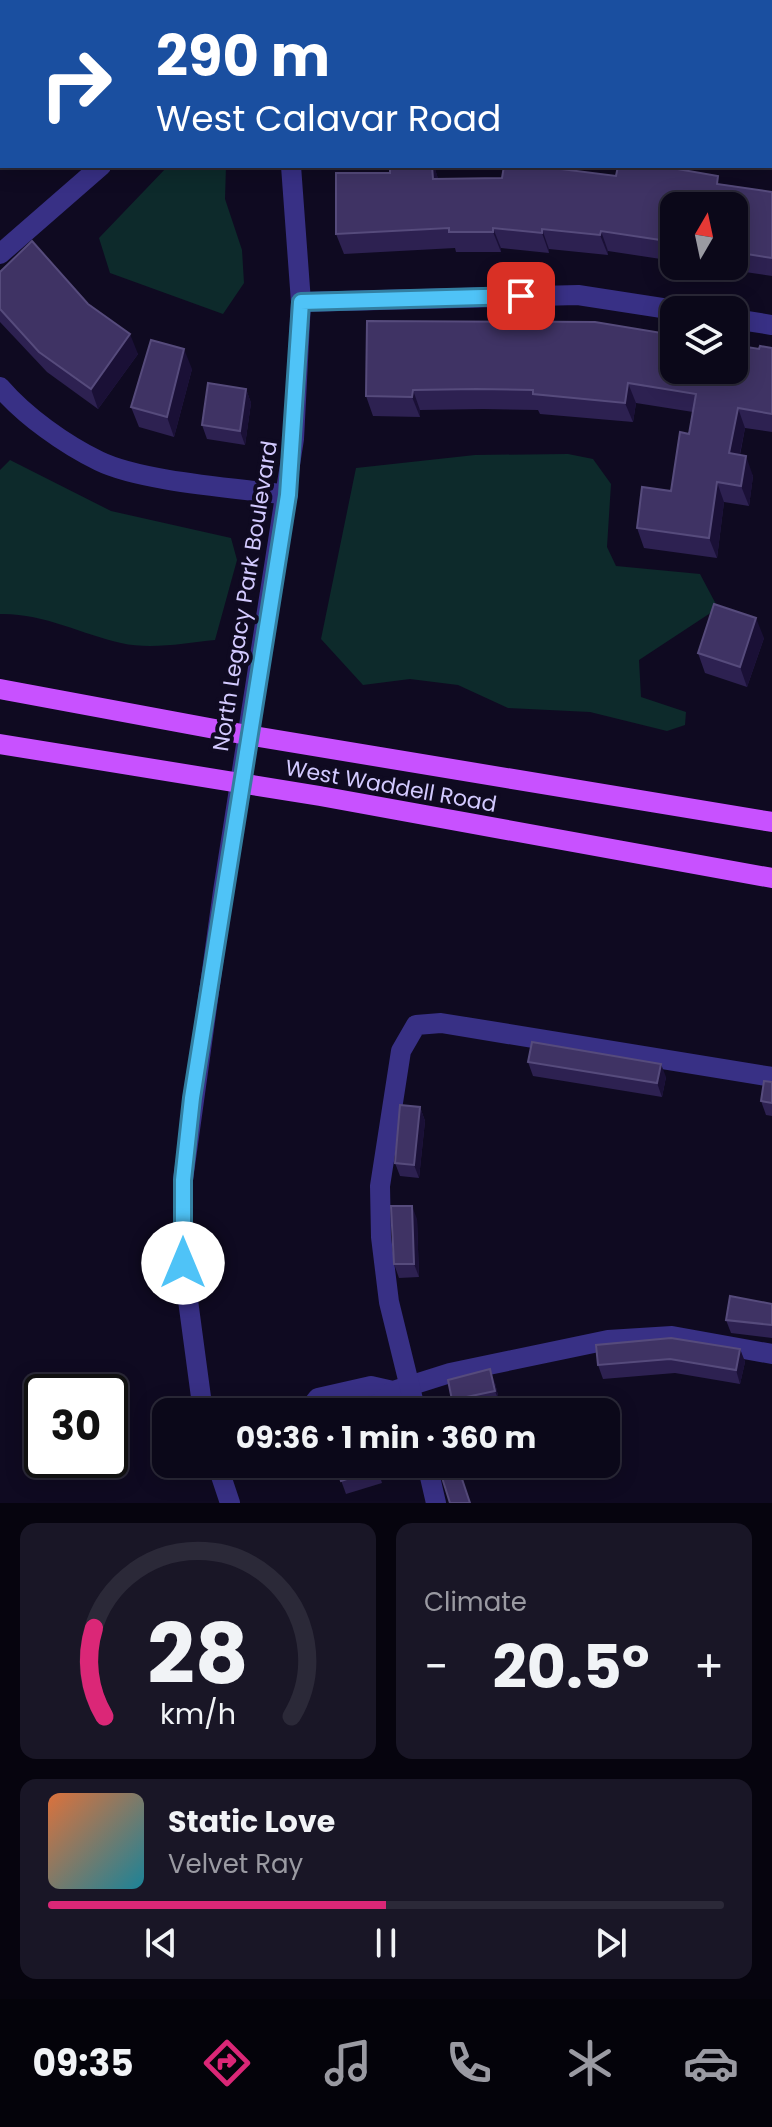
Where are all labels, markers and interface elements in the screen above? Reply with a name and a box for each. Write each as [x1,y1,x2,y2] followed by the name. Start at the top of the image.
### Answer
[156,17,330,96] text: 290 m
[24,32,128,136] icon: right
[156,93,501,144] text: West Calavar Road
[660,192,748,280] north arrow
[660,192,748,384] map controls
[487,262,555,330] pin
[499,274,543,318] icon: arrive
[660,296,748,384] button: layers
[205,438,285,754] street label: North Legacy Park Boulevard
[283,752,499,820] street label: West Waddell Road
[141,1221,225,1305] position arrow
[24,1374,128,1478] speed limit sign: 30
[236,1416,536,1459] text: 09:36 · 1 min · 360 m
[424,1584,527,1620] text: Climate
[147,1596,249,1712] text: 28
[493,1625,650,1709] text: 20.5°
[424,1636,448,1697] text: −
[694,1636,724,1697] text: +
[160,1694,236,1734] text: km/h
[168,1800,335,1843] text: Static Love
[168,1846,303,1882] text: Velvet Ray
[139,1921,183,1965] icon: previous
[364,1921,408,1965] icon: pause
[589,1921,633,1965] icon: next
[199,2035,255,2091] icon: directions
[320,2035,376,2091] icon: music
[441,2035,497,2091] icon: phone
[562,2035,618,2091] icon: climate
[683,2035,739,2091] icon: car
[33,2038,134,2089] text: 09:35

